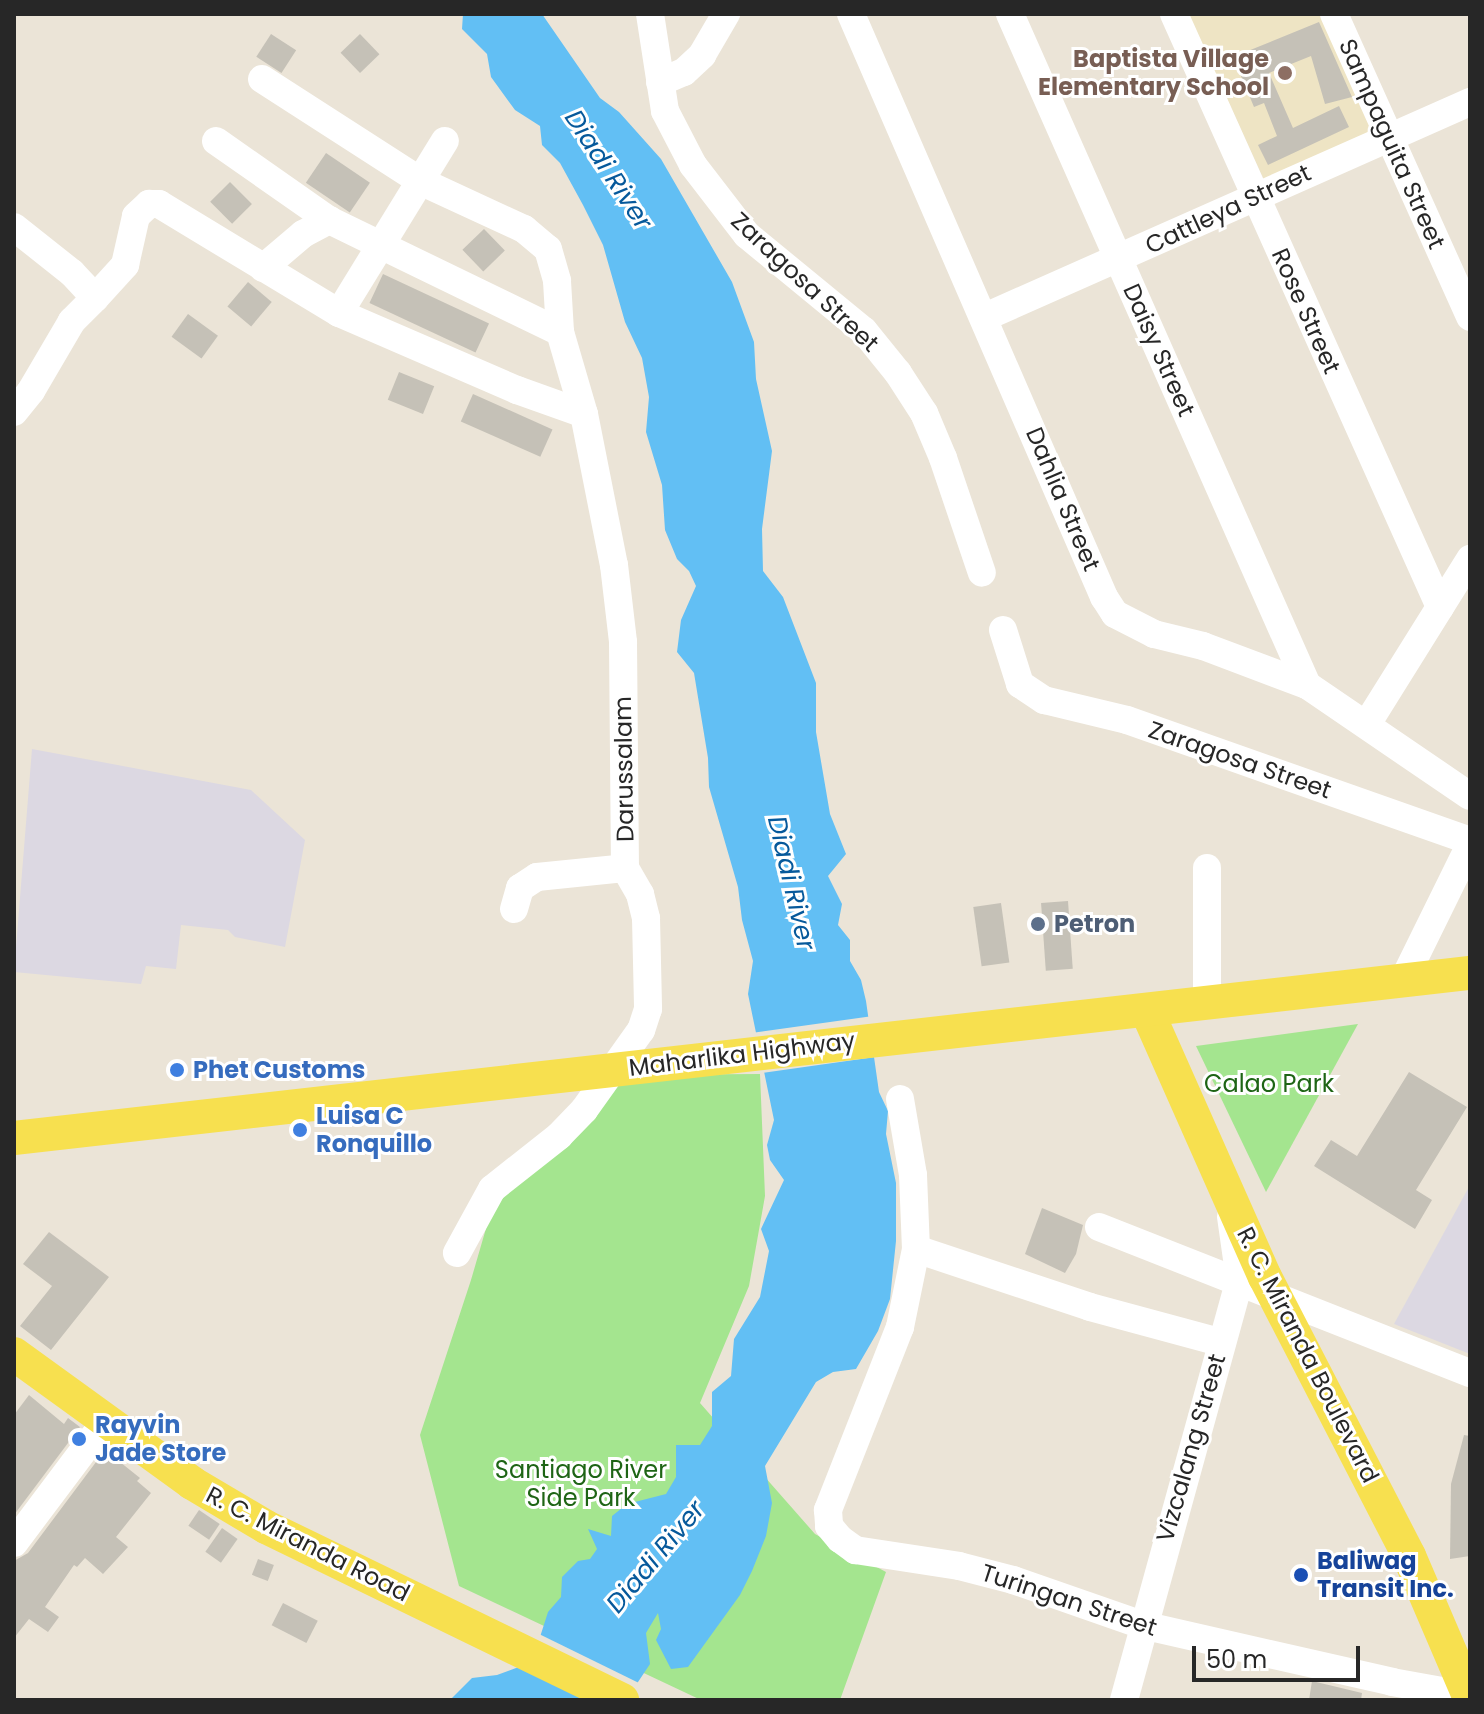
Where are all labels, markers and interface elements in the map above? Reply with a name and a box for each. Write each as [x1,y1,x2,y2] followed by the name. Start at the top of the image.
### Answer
[1333,35,1451,253] street label: Sampaguita Street
[1038,45,1269,101] place label: Baptista Village Elementary School
[1276,64,1294,82] marker: Baptista Village Elementary School
[558,104,658,236] water label: Diadi River
[1141,158,1315,260] street label: Cattleya Street
[725,206,885,358] street label: Zaragosa Street
[1266,244,1346,378] street label: Rose Street
[1117,279,1201,421] street label: Daisy Street
[1020,423,1106,575] street label: Dahlia Street
[608,696,640,842] street label: Darussalam
[1145,715,1335,805] street label: Zaragosa Street
[760,813,822,953] water label: Diadi River
[1054,910,1135,938] place label: Petron
[1029,915,1047,933] marker: Petron
[627,1026,857,1082] street label: Maharlika Highway
[193,1056,365,1084] place label: Phet Customs
[168,1061,186,1079] marker: Phet Customs
[1204,1070,1334,1098] park label: Calao Park
[316,1102,432,1158] place label: Luisa C Ronquillo
[291,1121,309,1139] marker: Luisa C Ronquillo
[1231,1222,1385,1488] street label: R. C. Miranda Boulevard
[1150,1351,1232,1545] street label: Vizcalang Street
[95,1411,226,1467] place label: Rayvin Jade Store
[70,1430,88,1448] marker: Rayvin Jade Store
[495,1456,667,1512] park label: Santiago River Side Park
[202,1480,414,1608] street label: R. C. Miranda Road
[600,1495,712,1619] water label: Diadi River
[1317,1547,1454,1603] place label: Baliwag Transit Inc.
[978,1558,1160,1642] street label: Turingan Street
[1292,1566,1310,1584] marker: Baliwag Transit Inc.
[1196,1630,1364,1680] scale bar
[1206,1643,1267,1676] text: 50 m

